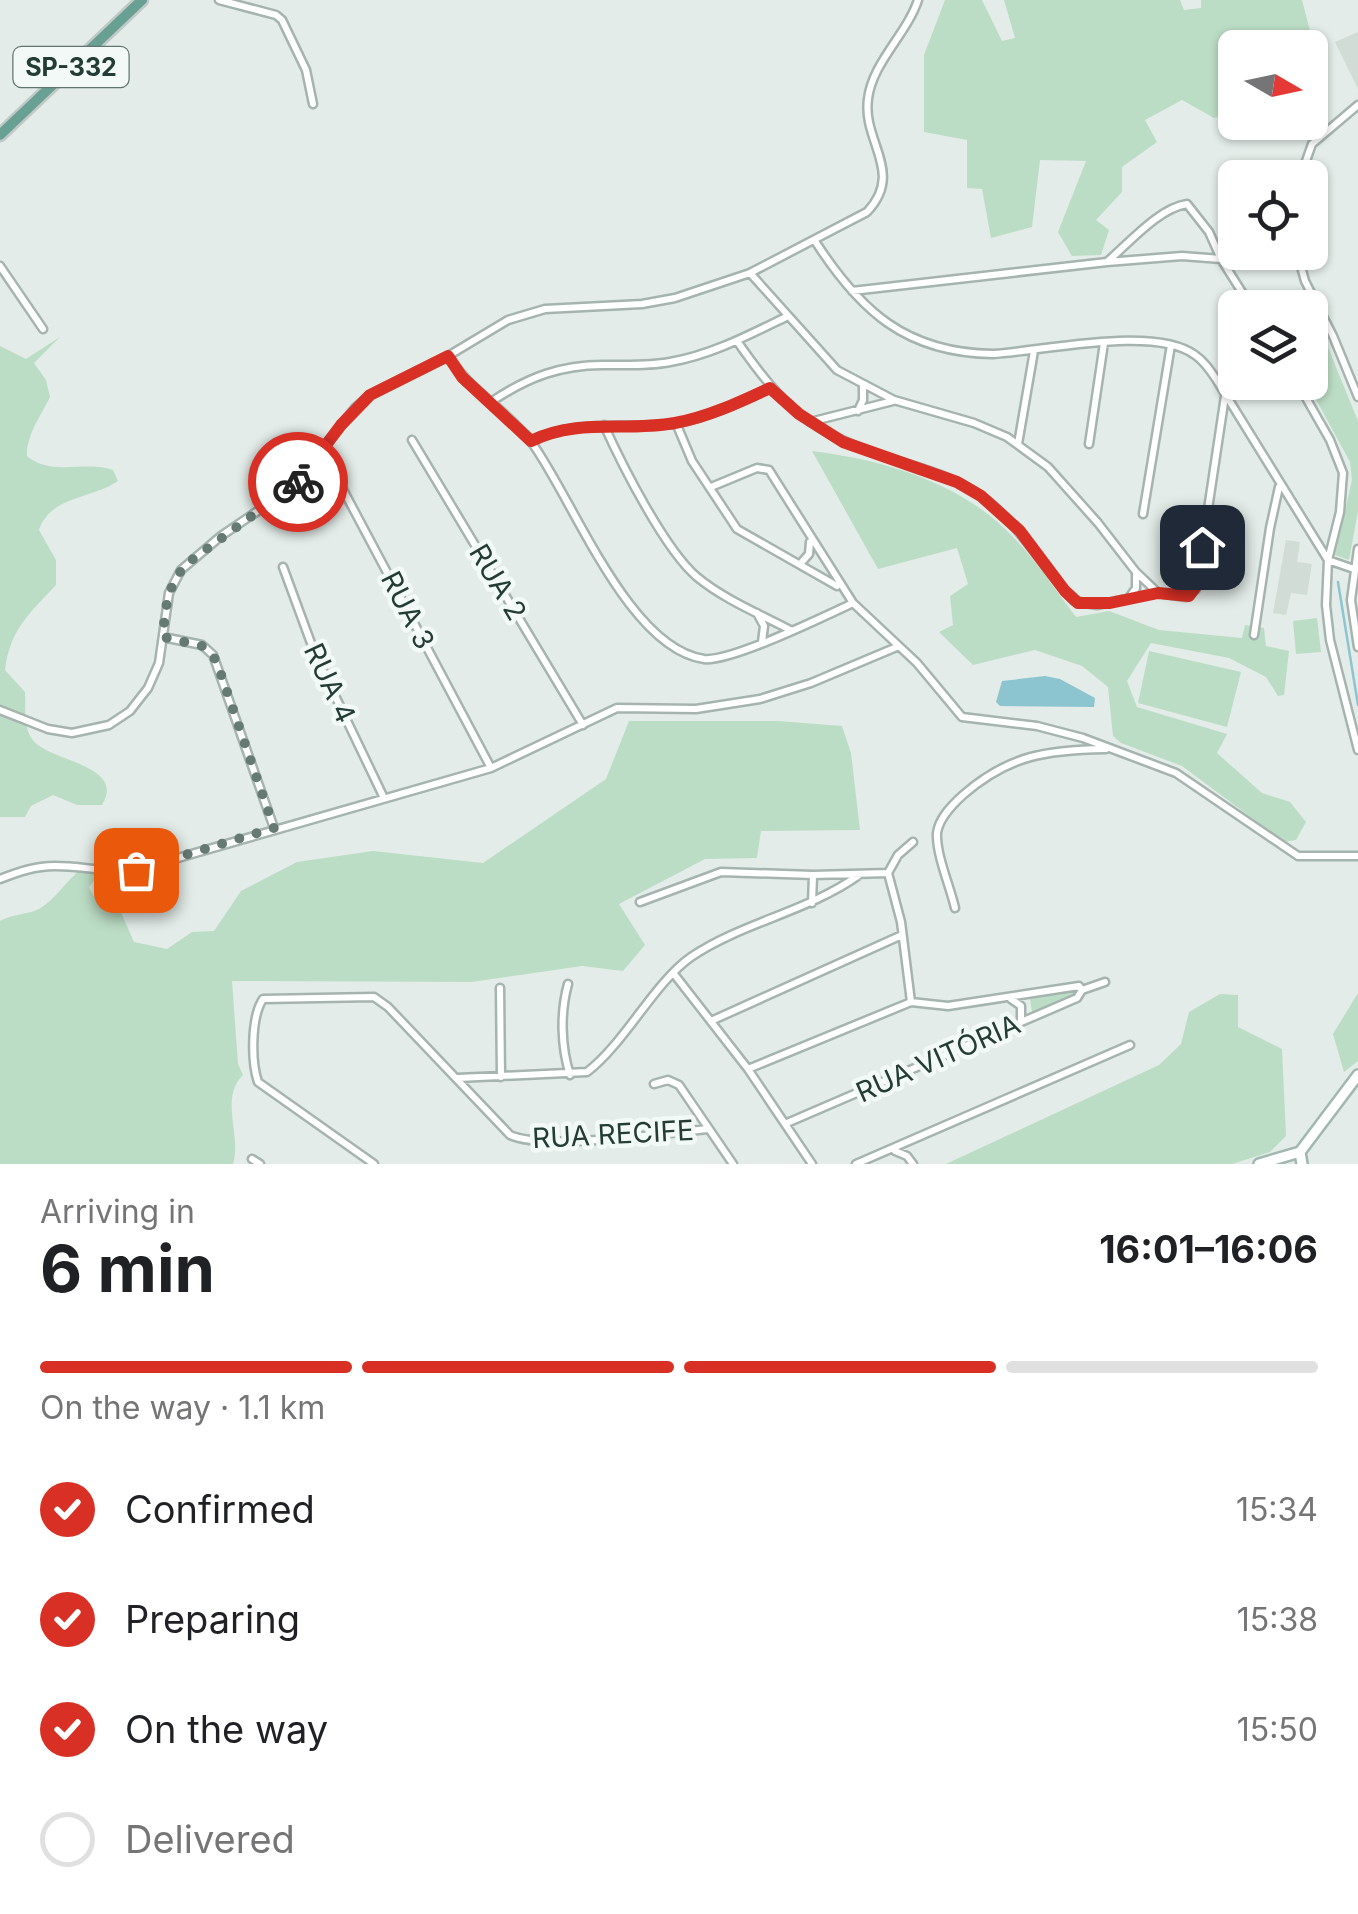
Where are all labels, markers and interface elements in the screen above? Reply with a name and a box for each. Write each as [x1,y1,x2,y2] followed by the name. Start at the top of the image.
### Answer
[1218,30,1328,140] north arrow
[1218,30,1328,400] map controls
[13,47,128,87] road number: SP-332
[1218,160,1328,270] button: locate
[1218,290,1328,400] button: layers
[248,432,348,532] courier
[271,455,326,510] icon: bike
[1160,505,1245,590] pin
[1175,520,1230,575] icon: home
[462,538,534,626] street label: RUA 2
[374,565,442,655] street label: RUA 3
[297,638,363,728] street label: RUA 4
[94,828,179,913] pin
[109,843,164,898] icon: bag
[851,1007,1025,1109] street label: RUA VITÓRIA
[531,1113,695,1155] street label: RUA RECIFE
[40,1192,195,1231] text: Arriving in
[1099,1226,1318,1272] text: 16:01–16:06
[40,1229,215,1308] text: 6 min
[40,1388,325,1427] text: On the way · 1.1 km
[40,1482,95,1537] icon: check
[125,1486,315,1532] text: Confirmed
[1236,1490,1318,1529] text: 15:34
[40,1592,95,1647] icon: check
[125,1596,300,1642] text: Preparing
[1237,1600,1318,1639] text: 15:38
[40,1702,95,1757] icon: check
[125,1706,328,1752] text: On the way
[1237,1710,1318,1749] text: 15:50
[125,1816,295,1862] text: Delivered

